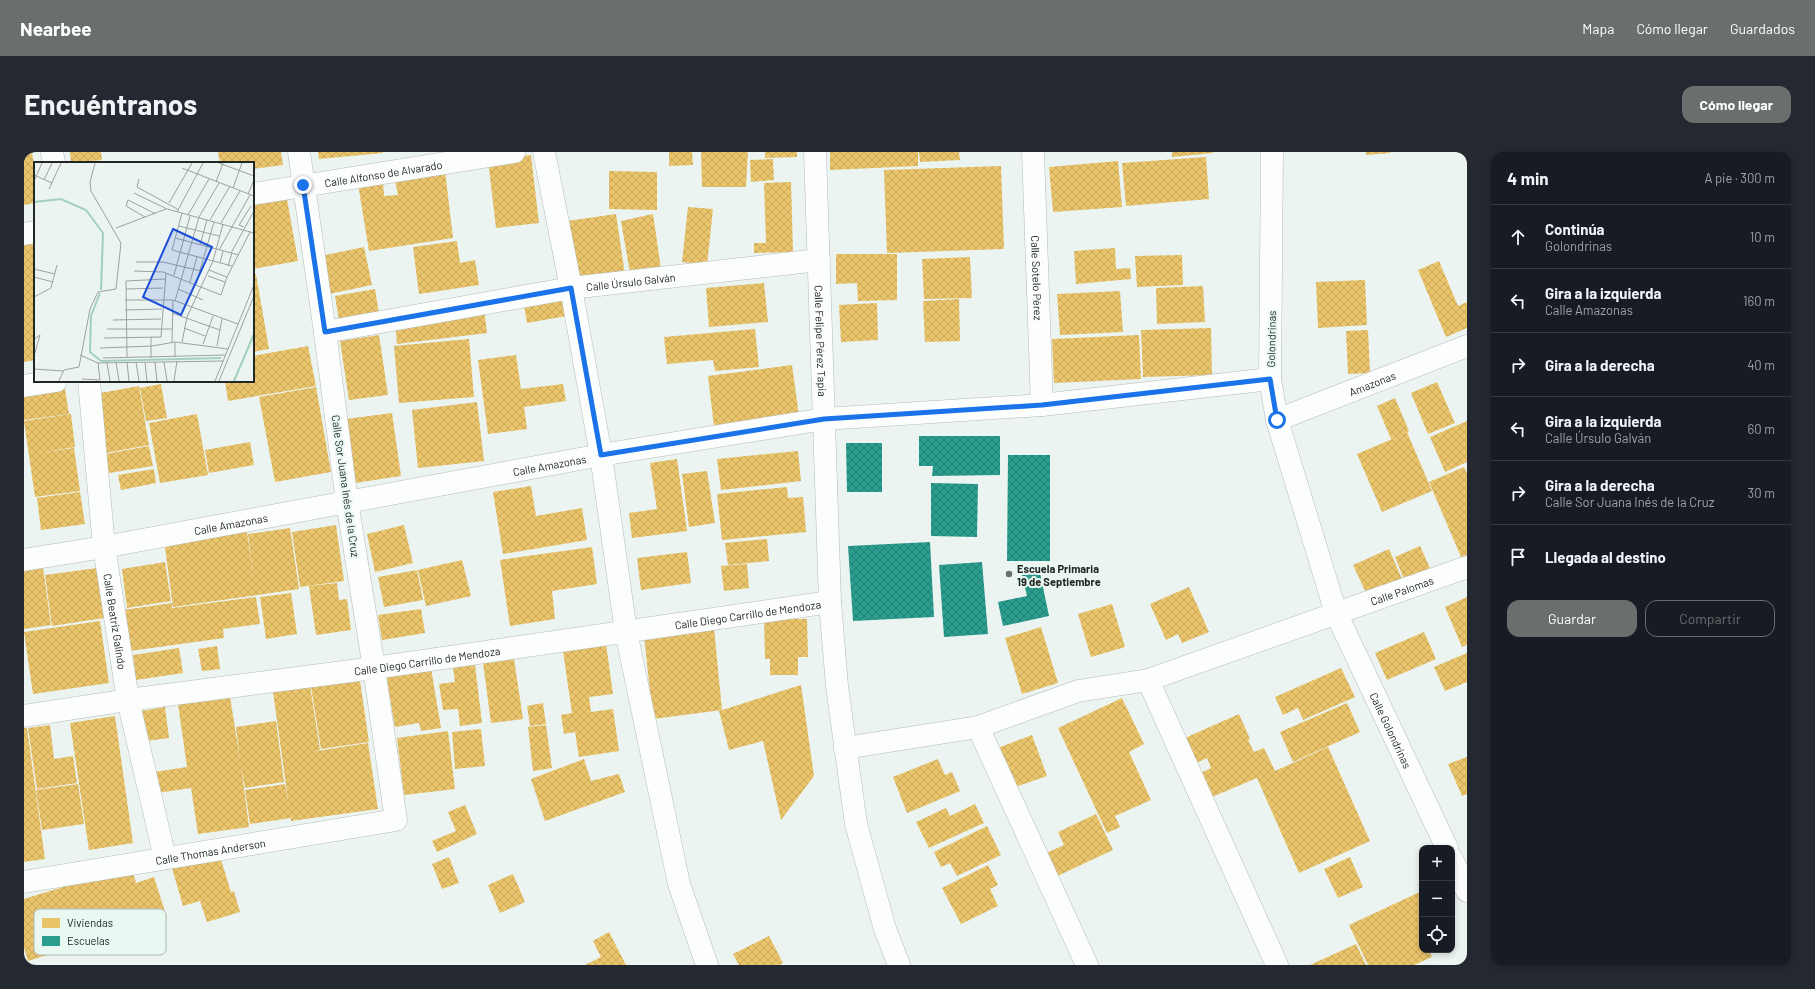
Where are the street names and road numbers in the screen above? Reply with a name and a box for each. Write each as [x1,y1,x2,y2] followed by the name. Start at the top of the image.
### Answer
[323,157,443,189] street label: Calle Alfonso de Alvarado
[1029,235,1045,321] street label: Calle Sotelo Pérez
[585,270,676,293] street label: Calle Úrsulo Galván
[813,285,830,397] street label: Calle Felipe Pérez Tapia
[1264,311,1278,367] street label: Golondrinas
[1347,368,1397,398] street label: Amazonas
[330,414,362,558] street label: Calle Sor Juana Inés de la Cruz
[512,451,587,478] street label: Calle Amazonas
[193,510,269,537] street label: Calle Amazonas
[102,572,130,670] street label: Calle Beatriz Galindo
[1368,573,1435,607] street label: Calle Palomas
[674,597,822,631] street label: Calle Diego Carrillo de Mendoza
[353,643,501,677] street label: Calle Diego Carrillo de Mendoza
[1368,690,1415,770] street label: Calle Golondrinas
[154,835,266,866] street label: Calle Thomas Anderson

